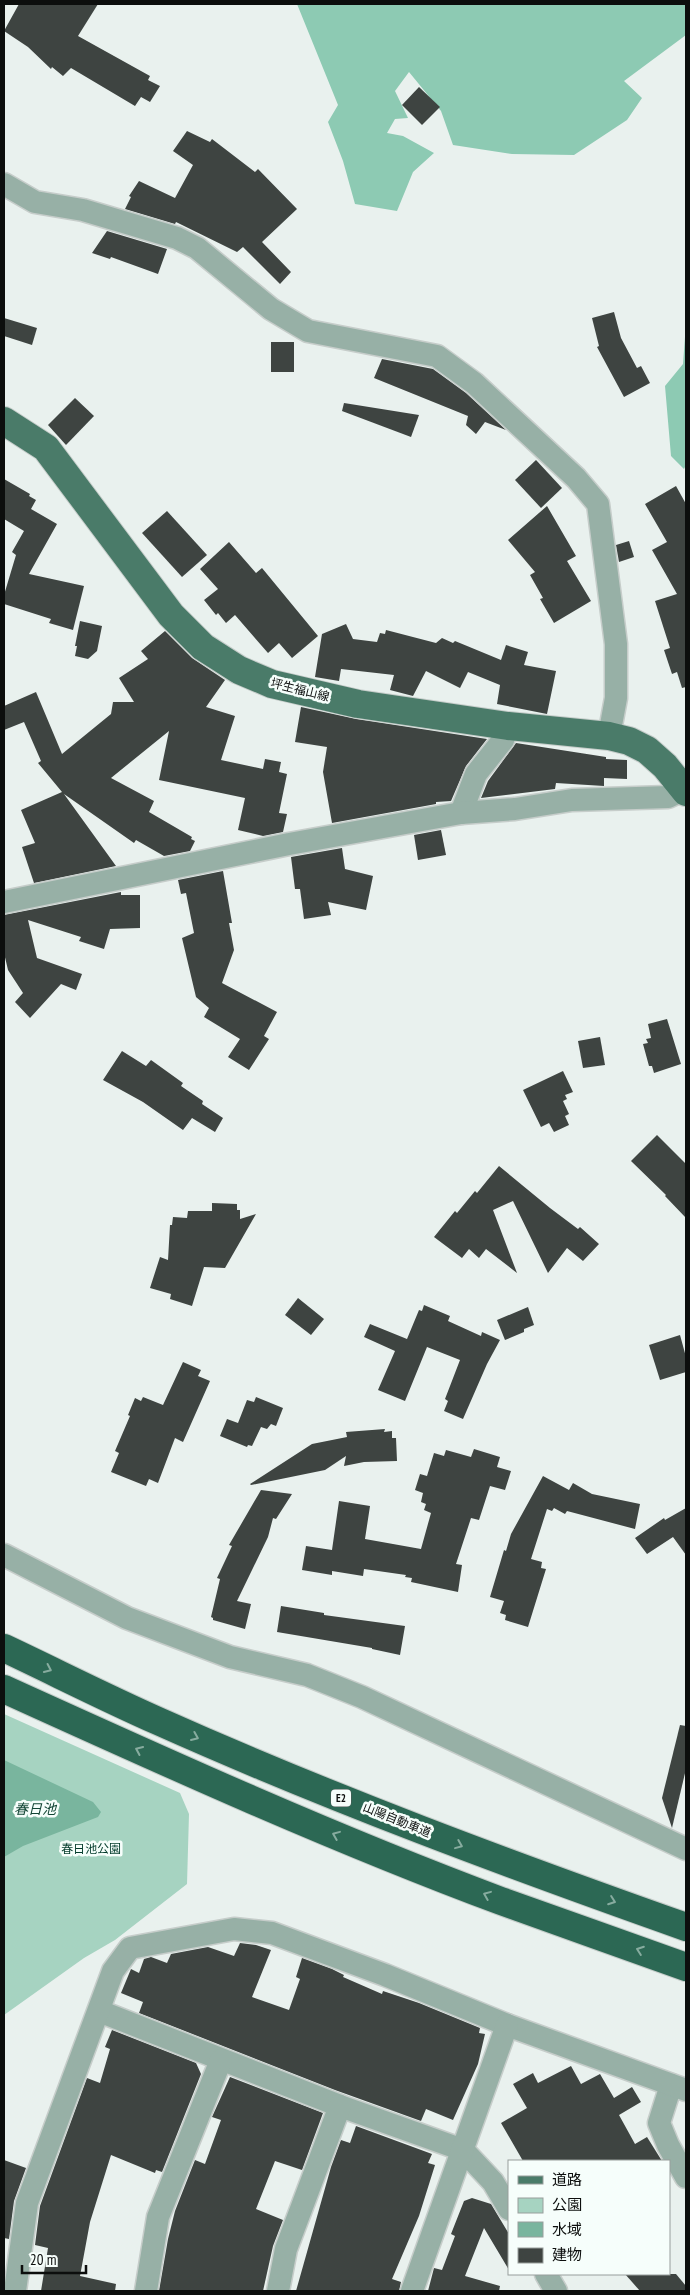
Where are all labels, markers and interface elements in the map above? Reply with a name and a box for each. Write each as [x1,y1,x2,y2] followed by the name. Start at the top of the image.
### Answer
[269,675,331,704] street label: 坪生福山線
[43,1663,52,1673] one-way arrow
[190,1731,199,1741] one-way arrow
[135,1746,144,1757] one-way arrow
[331,1790,351,1806] road number: E2
[361,1799,433,1840] street label: 山陽自動車道
[14,1800,58,1818] water label: 春日池
[333,1831,341,1841] one-way arrow
[454,1838,463,1849] one-way arrow
[61,1841,121,1856] park label: 春日池公園
[484,1891,492,1901] one-way arrow
[607,1895,615,1905] one-way arrow
[637,1946,645,1956] one-way arrow
[508,2160,670,2275] legend
[552,2170,582,2189] text: 道路
[552,2195,582,2214] text: 公園
[552,2220,582,2239] text: 水域
[22,2242,86,2274] scale bar
[552,2245,582,2264] text: 建物
[30,2250,56,2269] text: 20 m

